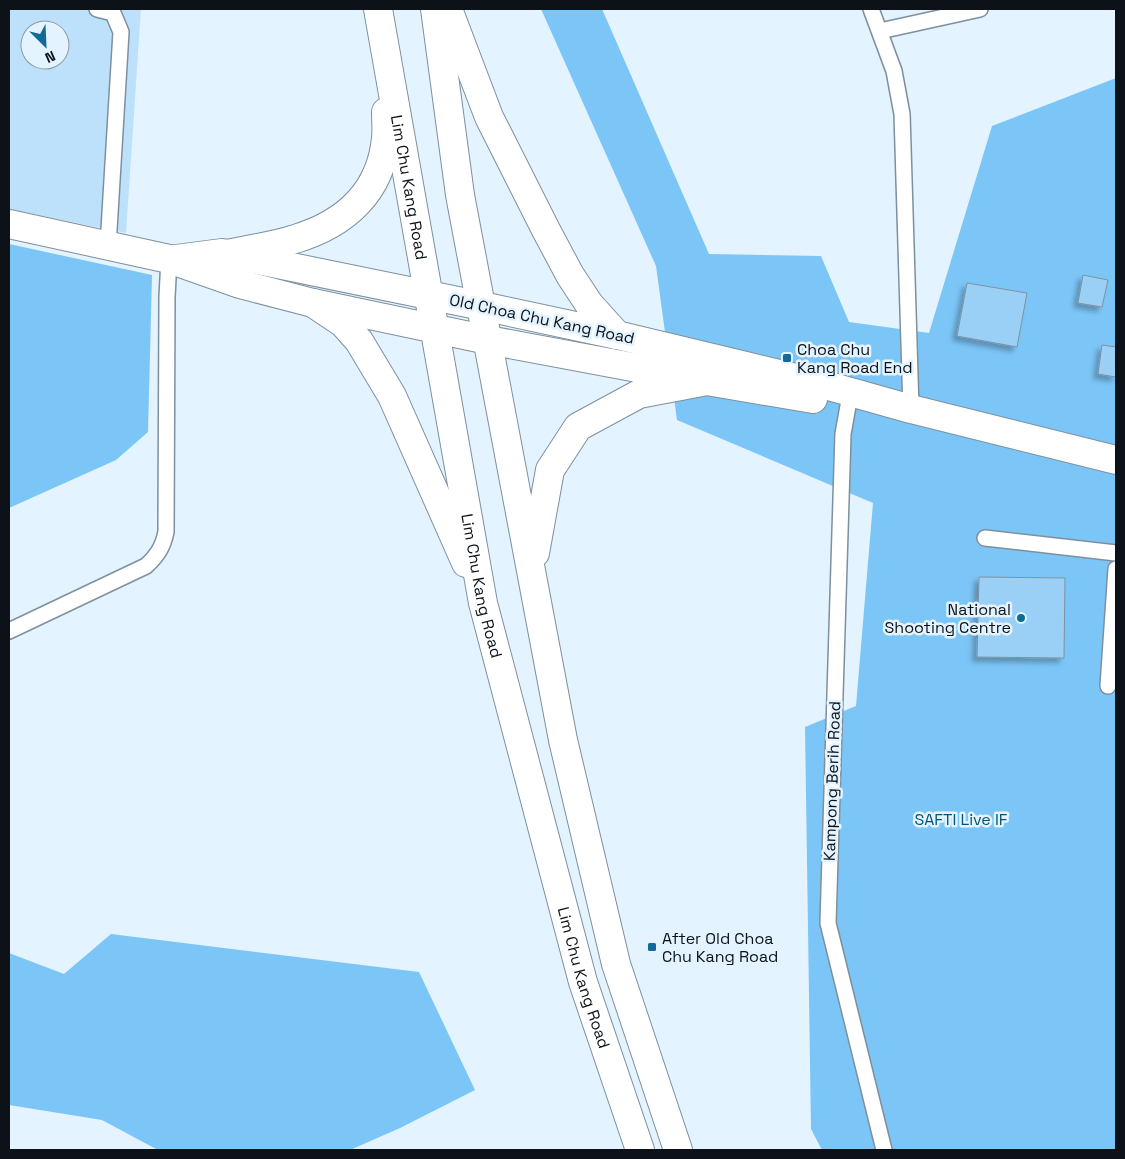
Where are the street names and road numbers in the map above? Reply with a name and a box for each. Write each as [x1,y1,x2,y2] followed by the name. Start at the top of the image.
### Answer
[386,113,433,261] street label: Lim Chu Kang Road
[448,289,636,349] street label: Old Choa Chu Kang Road
[457,512,508,660] street label: Lim Chu Kang Road
[819,701,845,861] street label: Kampong Berih Road
[553,904,615,1051] street label: Lim Chu Kang Road

